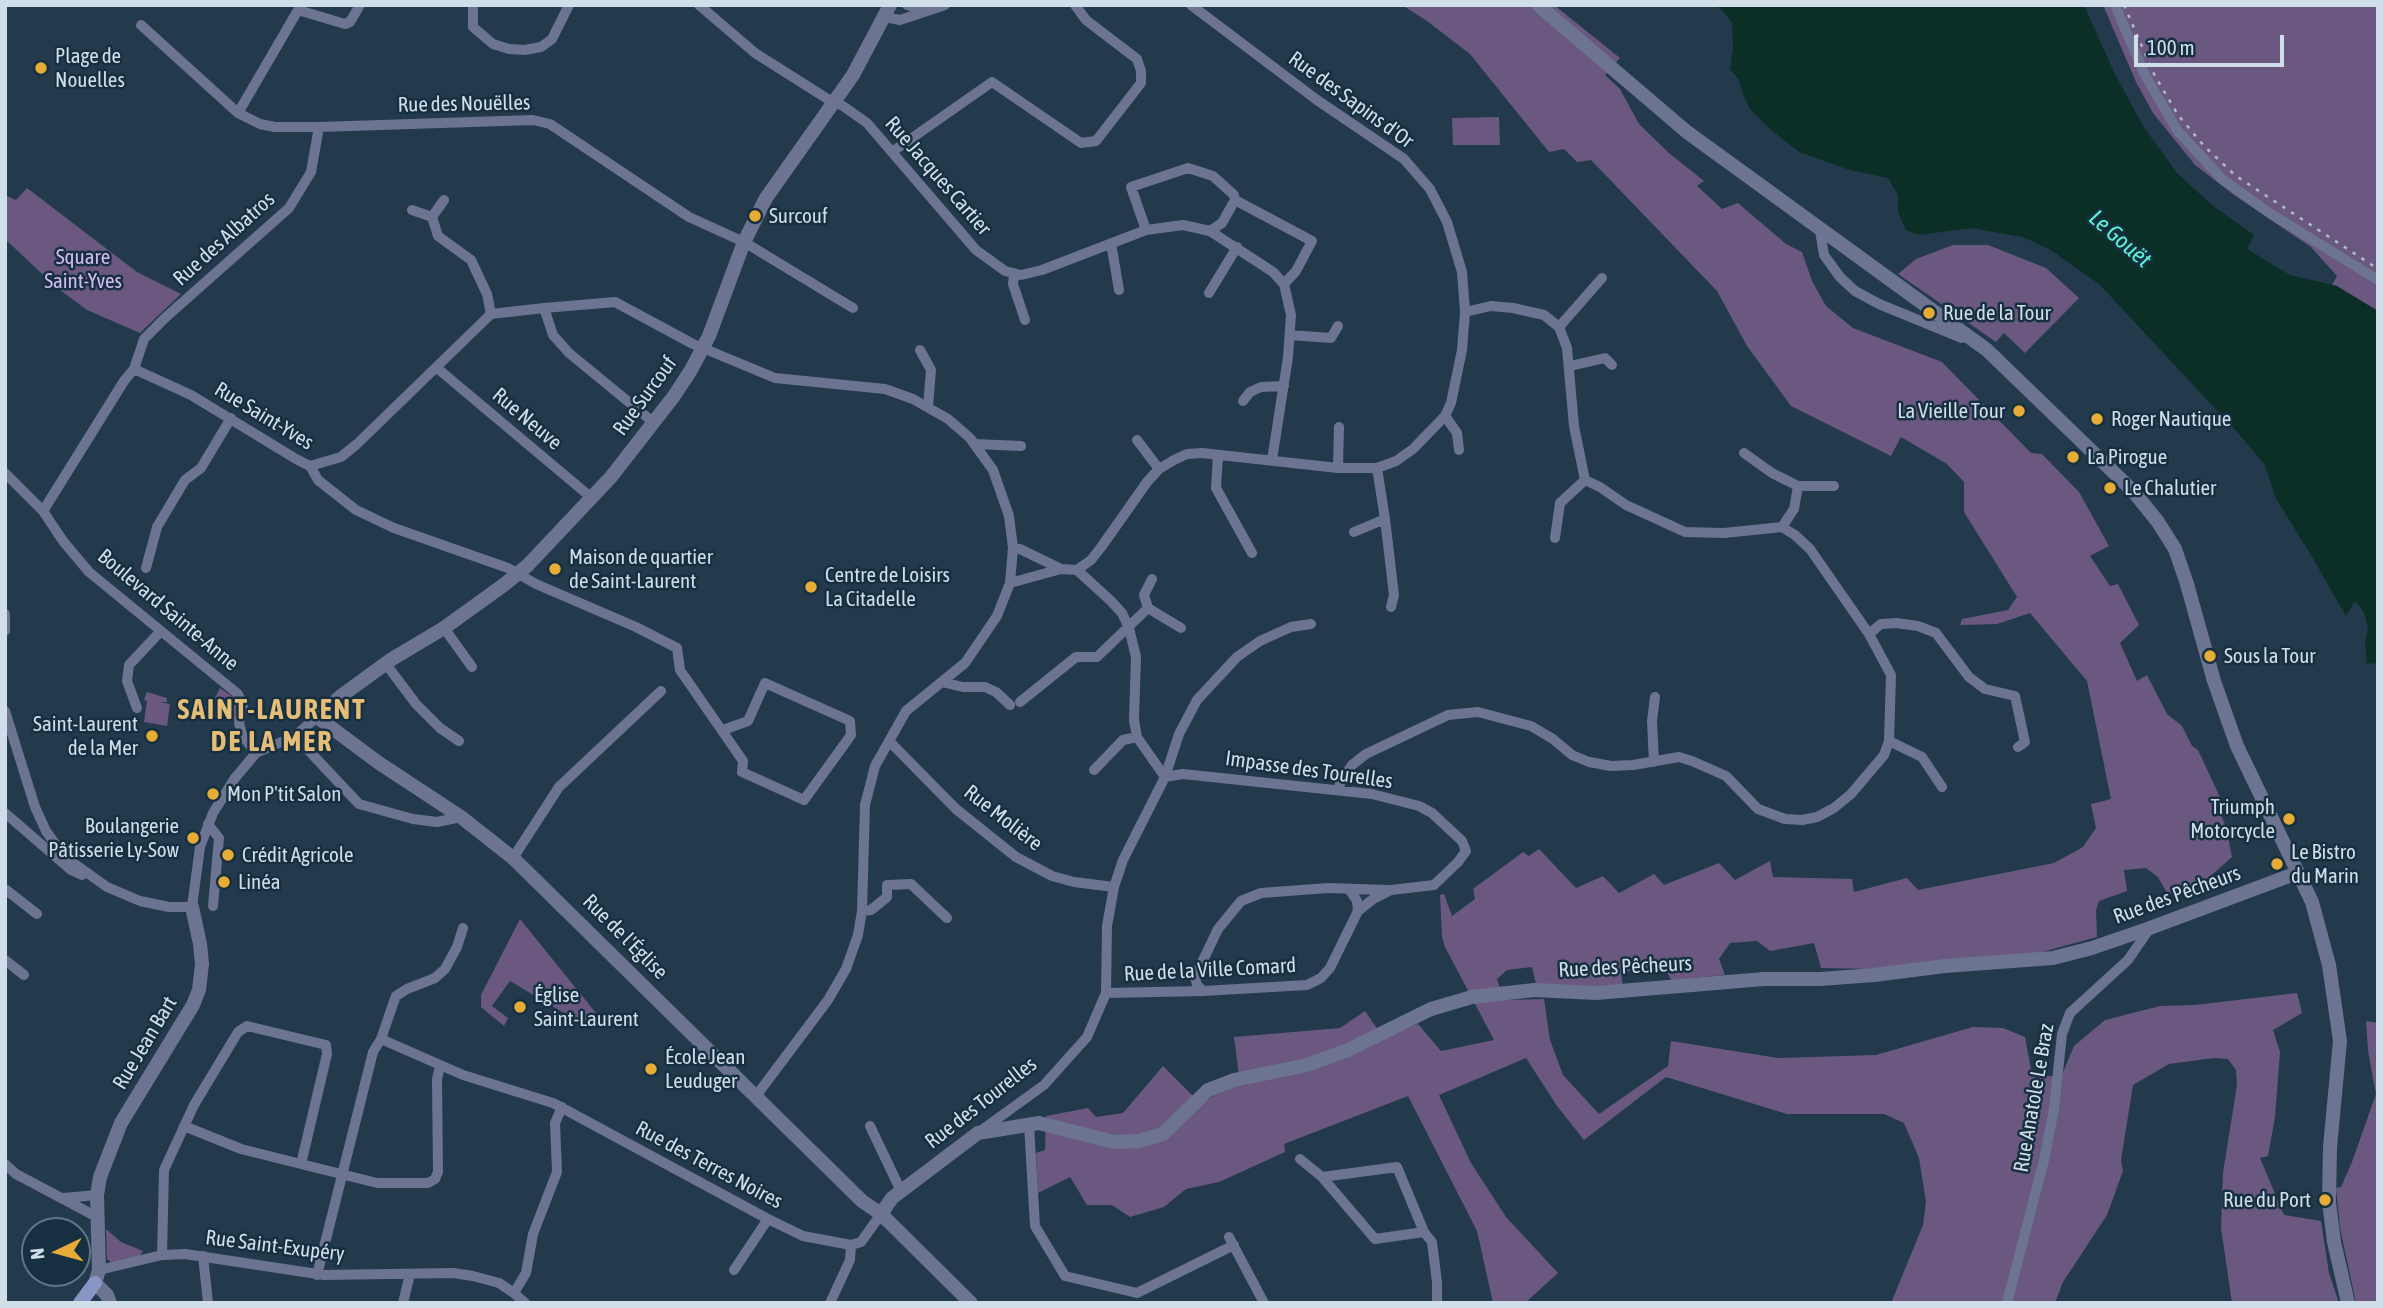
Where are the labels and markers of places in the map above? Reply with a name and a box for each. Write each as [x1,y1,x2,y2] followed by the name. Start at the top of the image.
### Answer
[55,43,125,93] place label: Plage de Nouelles
[33,60,49,76] marker: Plage de Nouelles
[769,203,828,229] place label: Surcouf
[747,208,763,224] marker: Surcouf
[1943,300,2051,326] place label: Rue de la Tour
[1921,305,1937,321] marker: Rue de la Tour
[1897,398,2005,424] place label: La Vieille Tour
[2011,403,2027,419] marker: La Vieille Tour
[2111,406,2231,432] place label: Roger Nautique
[2089,411,2105,427] marker: Roger Nautique
[2087,444,2167,470] place label: La Pirogue
[2065,449,2081,465] marker: La Pirogue
[2124,475,2216,501] place label: Le Chalutier
[2102,480,2118,496] marker: Le Chalutier
[569,544,713,594] place label: Maison de quartier de Saint-Laurent
[547,561,563,577] marker: Maison de quartier de Saint-Laurent
[825,562,950,612] place label: Centre de Loisirs La Citadelle
[803,579,819,595] marker: Centre de Loisirs La Citadelle
[2224,643,2315,669] place label: Sous la Tour
[2202,648,2218,664] marker: Sous la Tour
[33,711,138,761] place label: Saint-Laurent de la Mer
[144,728,160,744] marker: Saint-Laurent de la Mer
[227,781,342,807] place label: Mon P'tit Salon
[205,786,221,802] marker: Mon P'tit Salon
[2190,794,2275,844] place label: Triumph Motorcycle
[2281,811,2297,827] marker: Triumph Motorcycle
[48,813,179,863] place label: Boulangerie Pâtisserie Ly-Sow
[185,830,201,846] marker: Boulangerie Pâtisserie Ly-Sow
[2291,839,2359,889] place label: Le Bistro du Marin
[242,842,354,868] place label: Crédit Agricole
[220,847,236,863] marker: Crédit Agricole
[2269,856,2285,872] marker: Le Bistro du Marin
[238,869,280,895] place label: Linéa
[216,874,232,890] marker: Linéa
[534,982,639,1032] place label: Église Saint-Laurent
[512,999,528,1015] marker: Église Saint-Laurent
[665,1044,746,1094] place label: École Jean Leuduger
[643,1061,659,1077] marker: École Jean Leuduger
[2223,1187,2311,1213] place label: Rue du Port
[2317,1192,2333,1208] marker: Rue du Port

